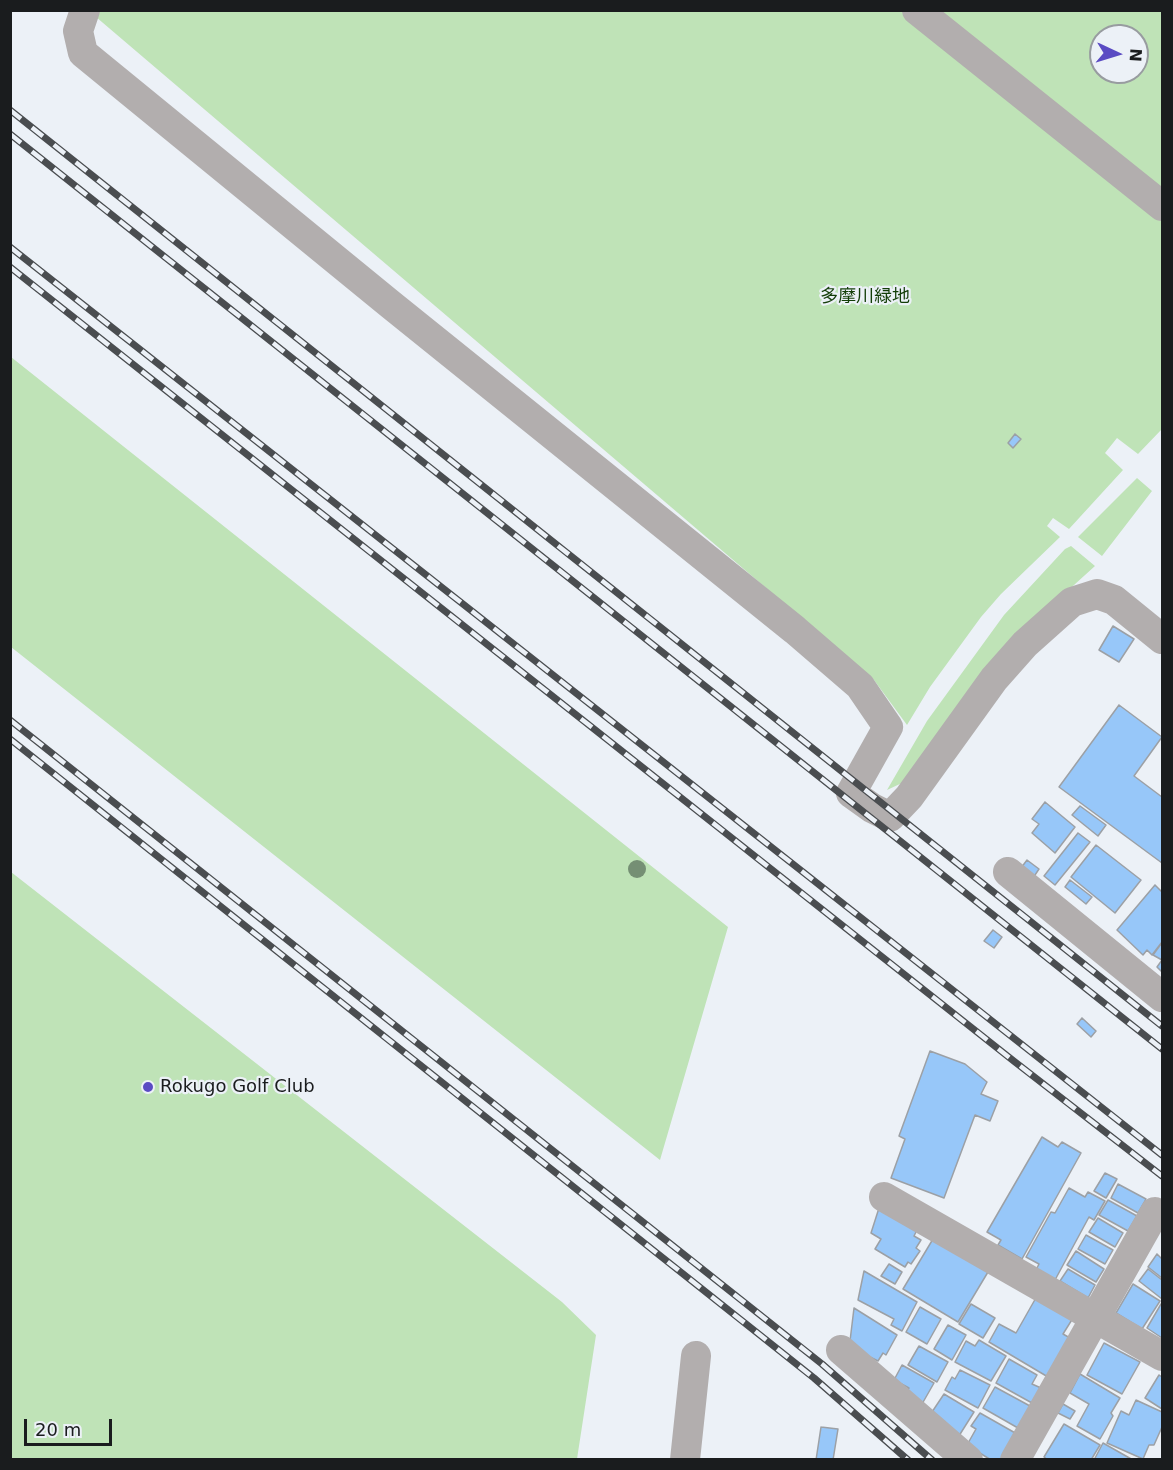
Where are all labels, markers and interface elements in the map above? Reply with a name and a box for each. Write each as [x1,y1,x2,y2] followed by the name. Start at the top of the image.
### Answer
[1089,24,1149,84] north arrow
[1126,48,1145,62] text: N
[820,286,910,308] park label: 多摩川緑地
[160,1076,315,1098] place label: Rokugo Golf Club
[141,1080,155,1094] marker: Rokugo Golf Club
[27,1407,116,1445] scale bar
[35,1419,81,1440] text: 20 m

